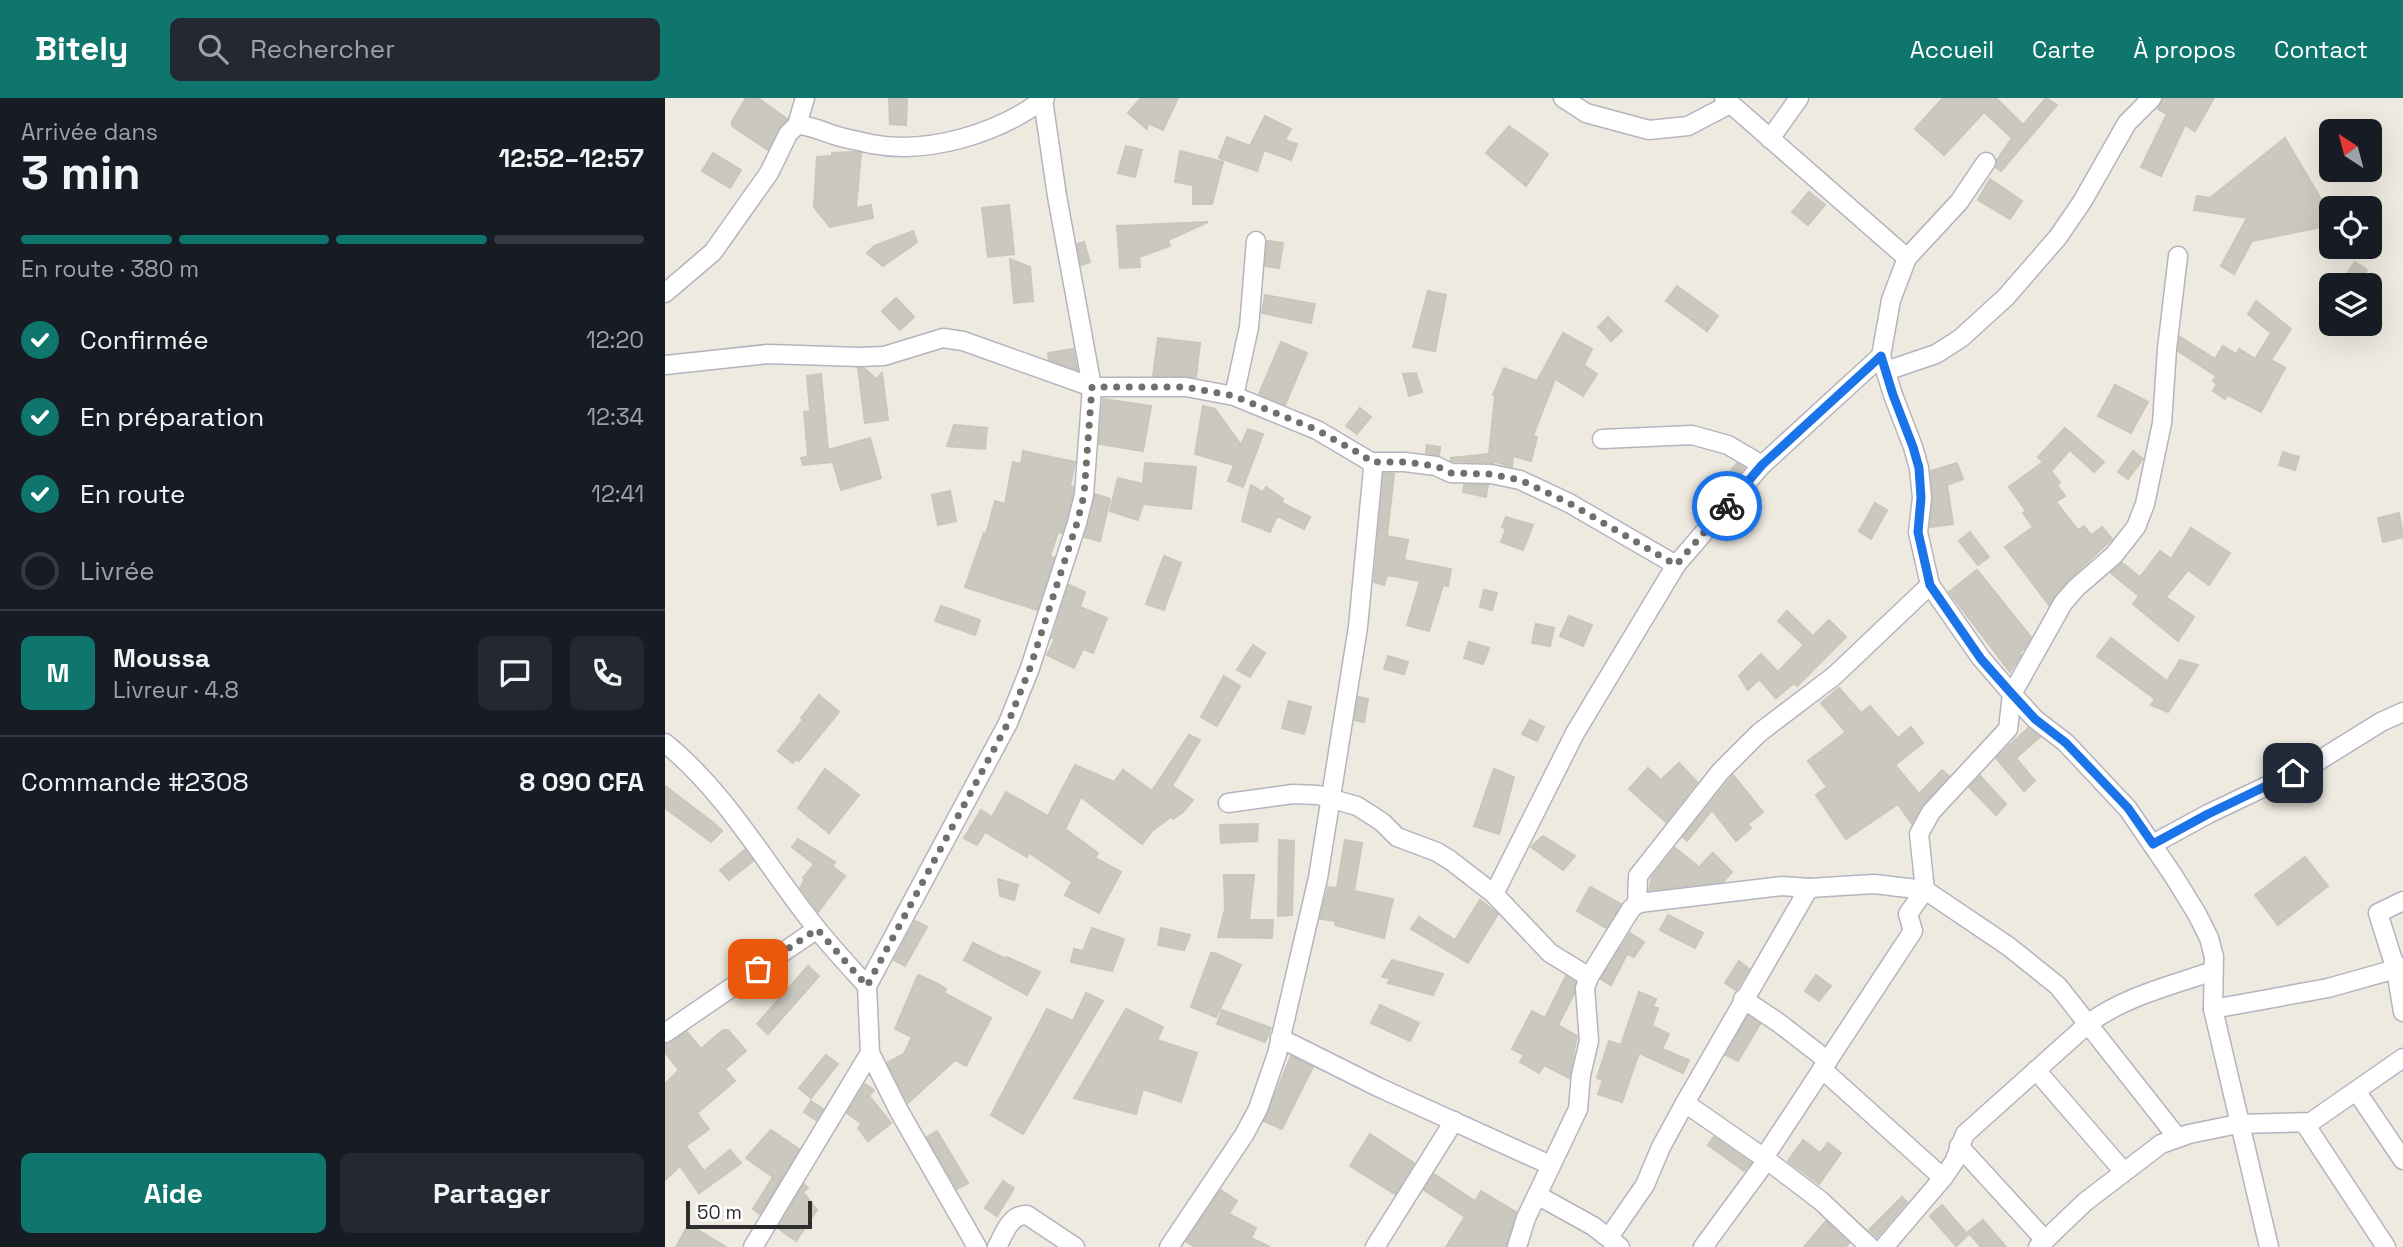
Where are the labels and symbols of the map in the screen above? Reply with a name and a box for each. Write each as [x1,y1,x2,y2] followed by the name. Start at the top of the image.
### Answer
[2319,119,2382,182] north arrow
[1692,471,1762,541] courier
[2263,743,2323,803] pin
[728,939,788,999] pin
[686,1198,812,1230] scale bar

